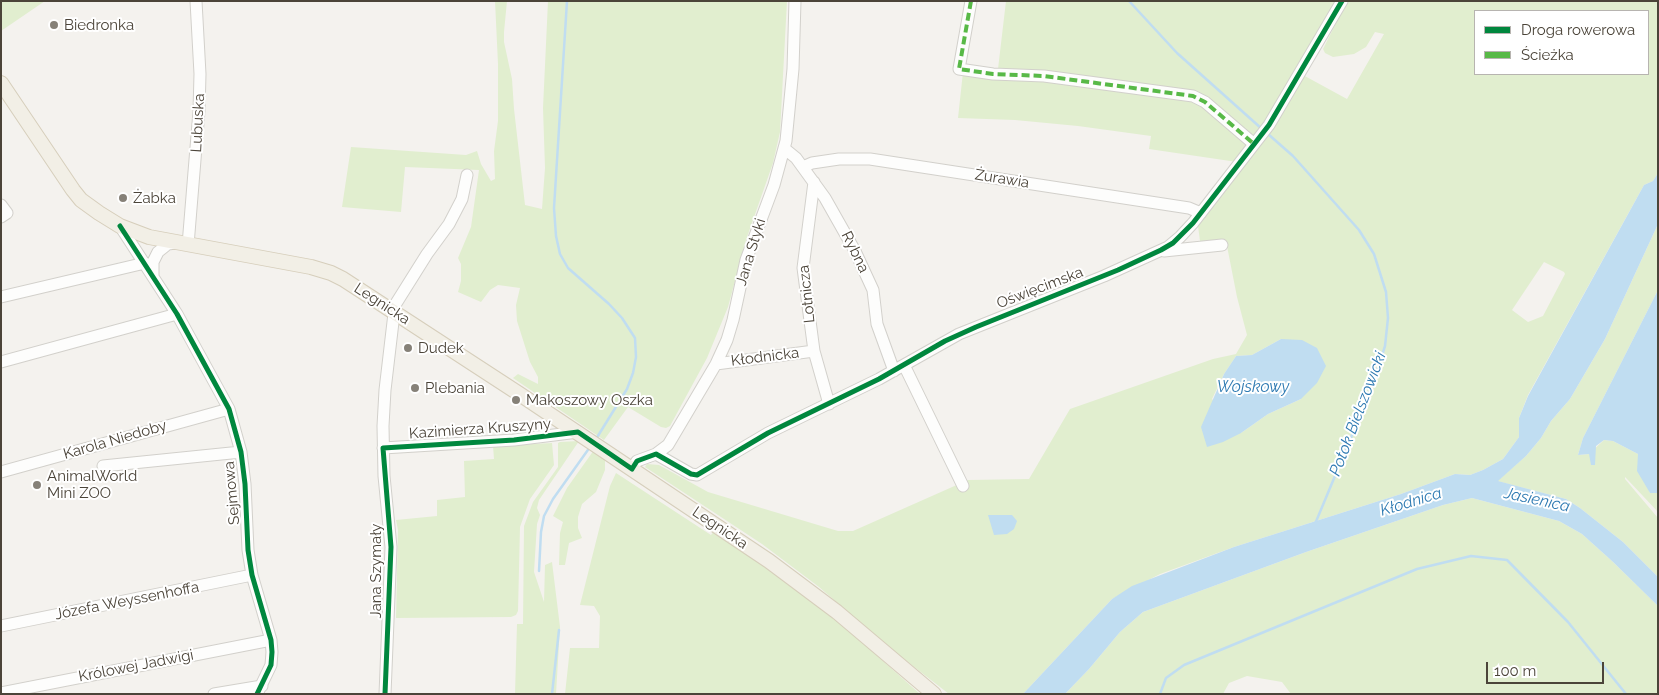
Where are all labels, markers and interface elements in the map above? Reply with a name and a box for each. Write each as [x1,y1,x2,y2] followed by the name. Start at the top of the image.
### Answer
[1474,10,1649,75] legend
[64,16,134,34] place label: Biedronka
[48,19,60,31] marker: Biedronka
[1521,21,1635,39] text: Droga rowerowa
[1521,46,1574,64] text: Ścieżka
[187,93,209,153] street label: Lubuska
[973,166,1031,192] street label: Żurawia
[133,189,176,207] place label: Żabka
[117,192,129,204] marker: Żabka
[732,216,770,288] street label: Jana Styki
[837,228,873,276] street label: Rybna
[994,263,1086,313] street label: Oświęcimska
[795,264,819,324] street label: Lotnicza
[351,279,413,329] street label: Legnicka
[418,339,464,357] place label: Dudek
[402,342,414,354] marker: Dudek
[730,344,800,370] street label: Kłodnicka
[1326,349,1390,479] water label: Potok Bielszowicki
[1217,377,1289,397] water label: Wojskowy
[425,379,485,397] place label: Plebania
[409,382,421,394] marker: Plebania
[526,391,653,409] place label: Makoszowy Oszka
[510,394,522,406] marker: Makoszowy Oszka
[408,415,552,443] street label: Kazimierza Kruszyny
[61,417,169,463] street label: Karola Niedoby
[220,460,244,526] street label: Sejmowa
[47,467,137,502] place label: AnimalWorld Mini ZOO
[31,479,43,491] marker: AnimalWorld Mini ZOO
[1378,484,1444,520] water label: Kłodnica
[1502,484,1572,516] water label: Jasienica
[689,503,751,553] street label: Legnicka
[367,524,385,618] street label: Jana Szymały
[53,578,201,624] street label: Józefa Weyssenhoffa
[77,646,195,686] street label: Królowej Jadwigi
[1489,652,1606,684] scale bar
[1494,662,1536,680] text: 100 m

